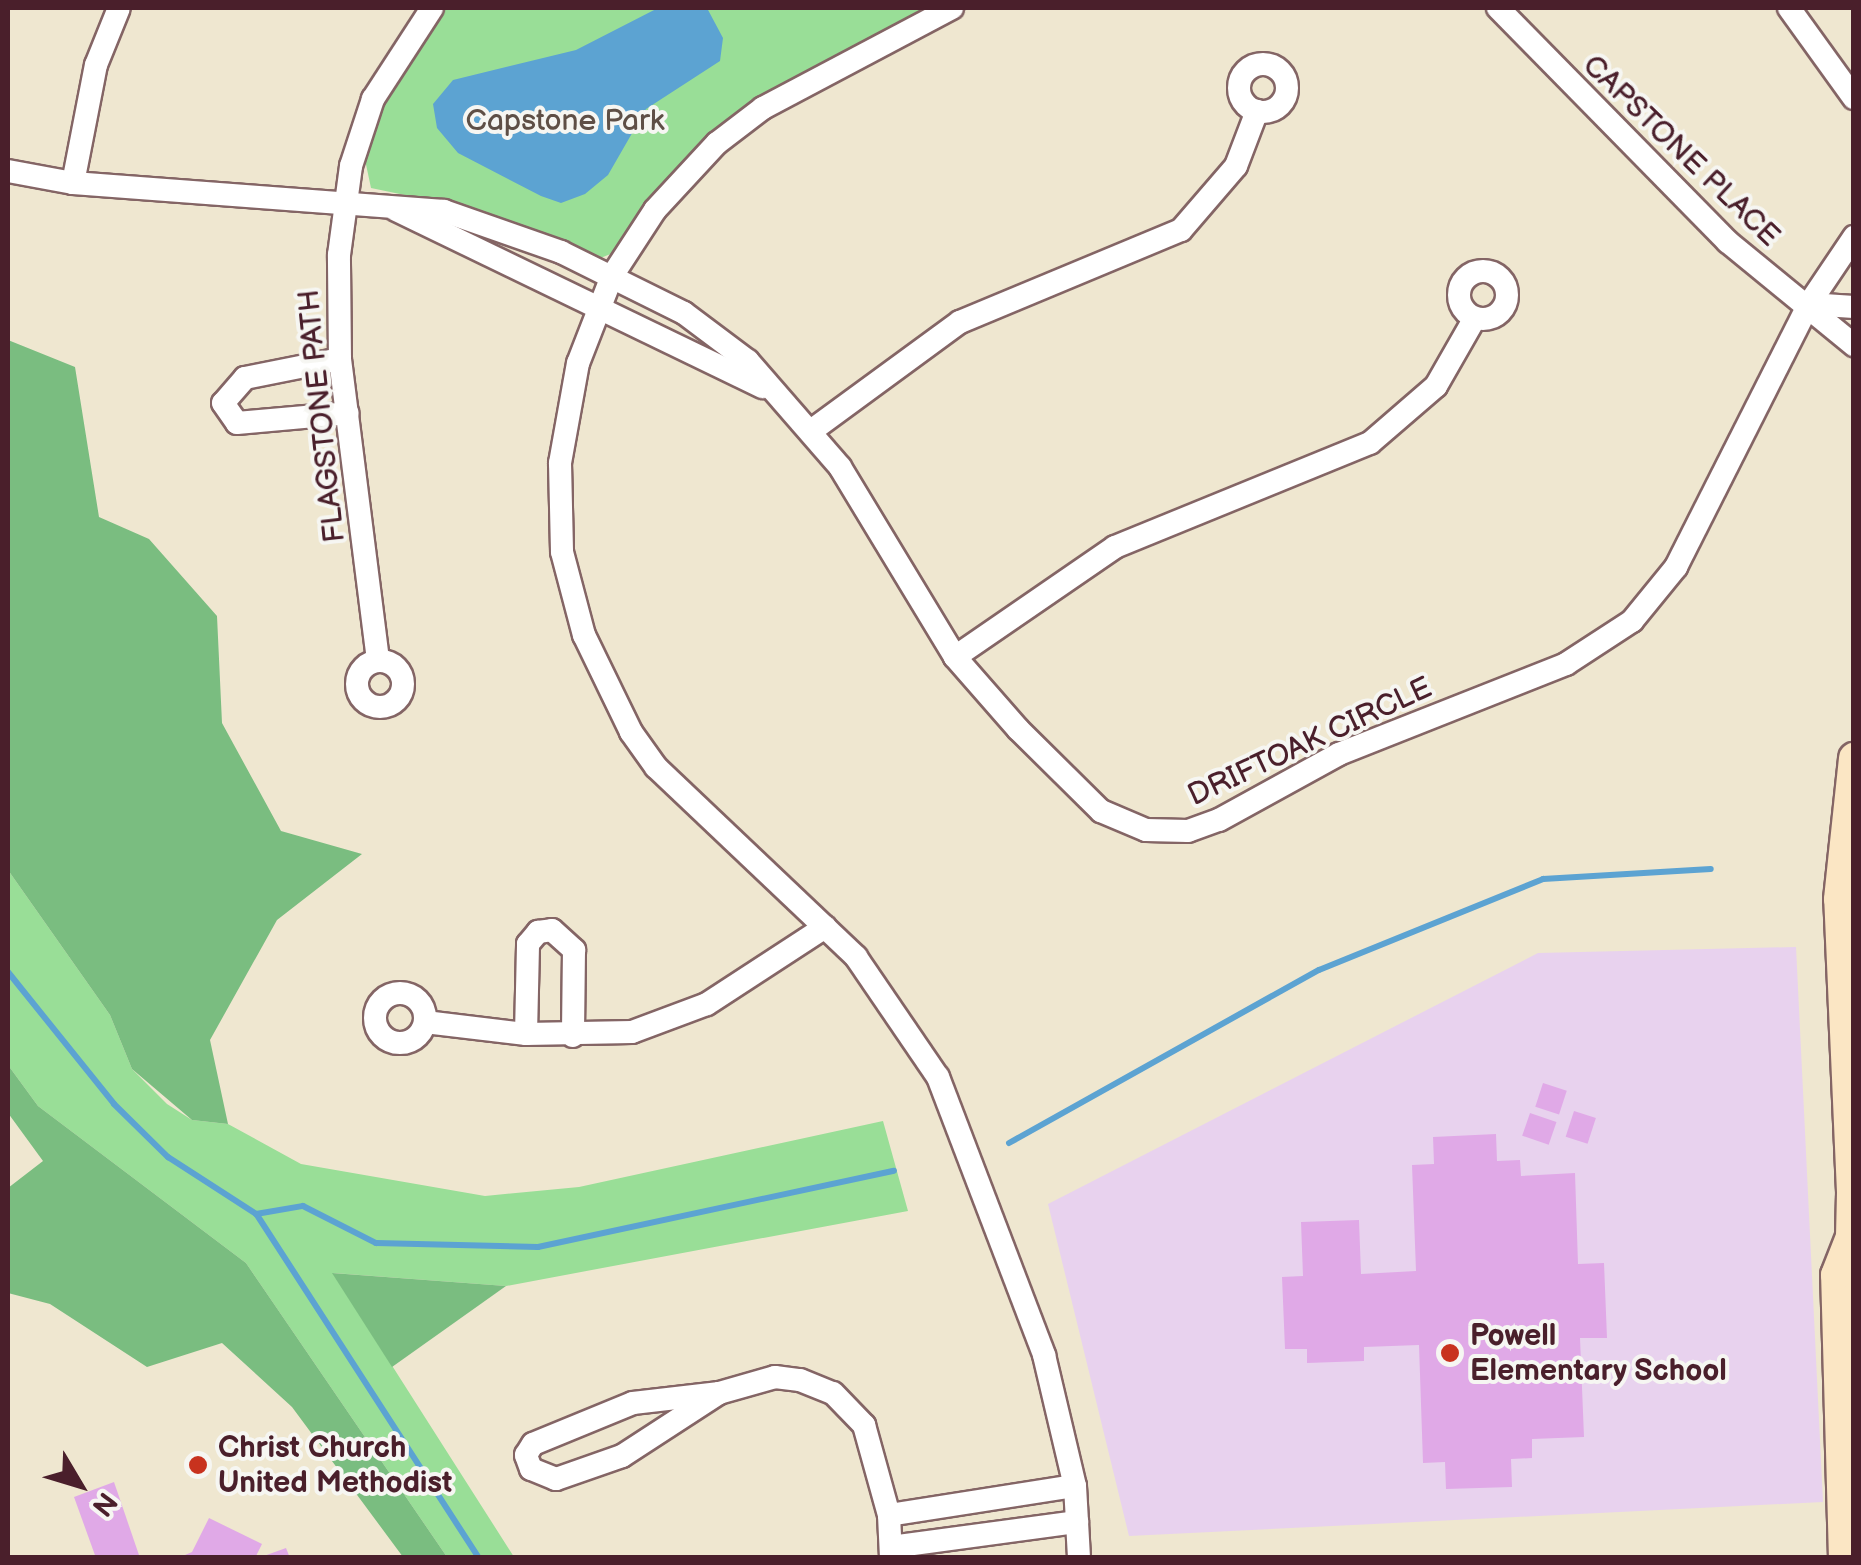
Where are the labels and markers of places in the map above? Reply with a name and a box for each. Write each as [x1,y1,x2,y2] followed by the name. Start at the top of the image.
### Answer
[1470,1318,1728,1388] place label: Powell Elementary School
[1439,1342,1461,1364] marker: Powell Elementary School
[218,1430,452,1500] place label: Christ Church United Methodist
[187,1454,209,1476] marker: Christ Church United Methodist

